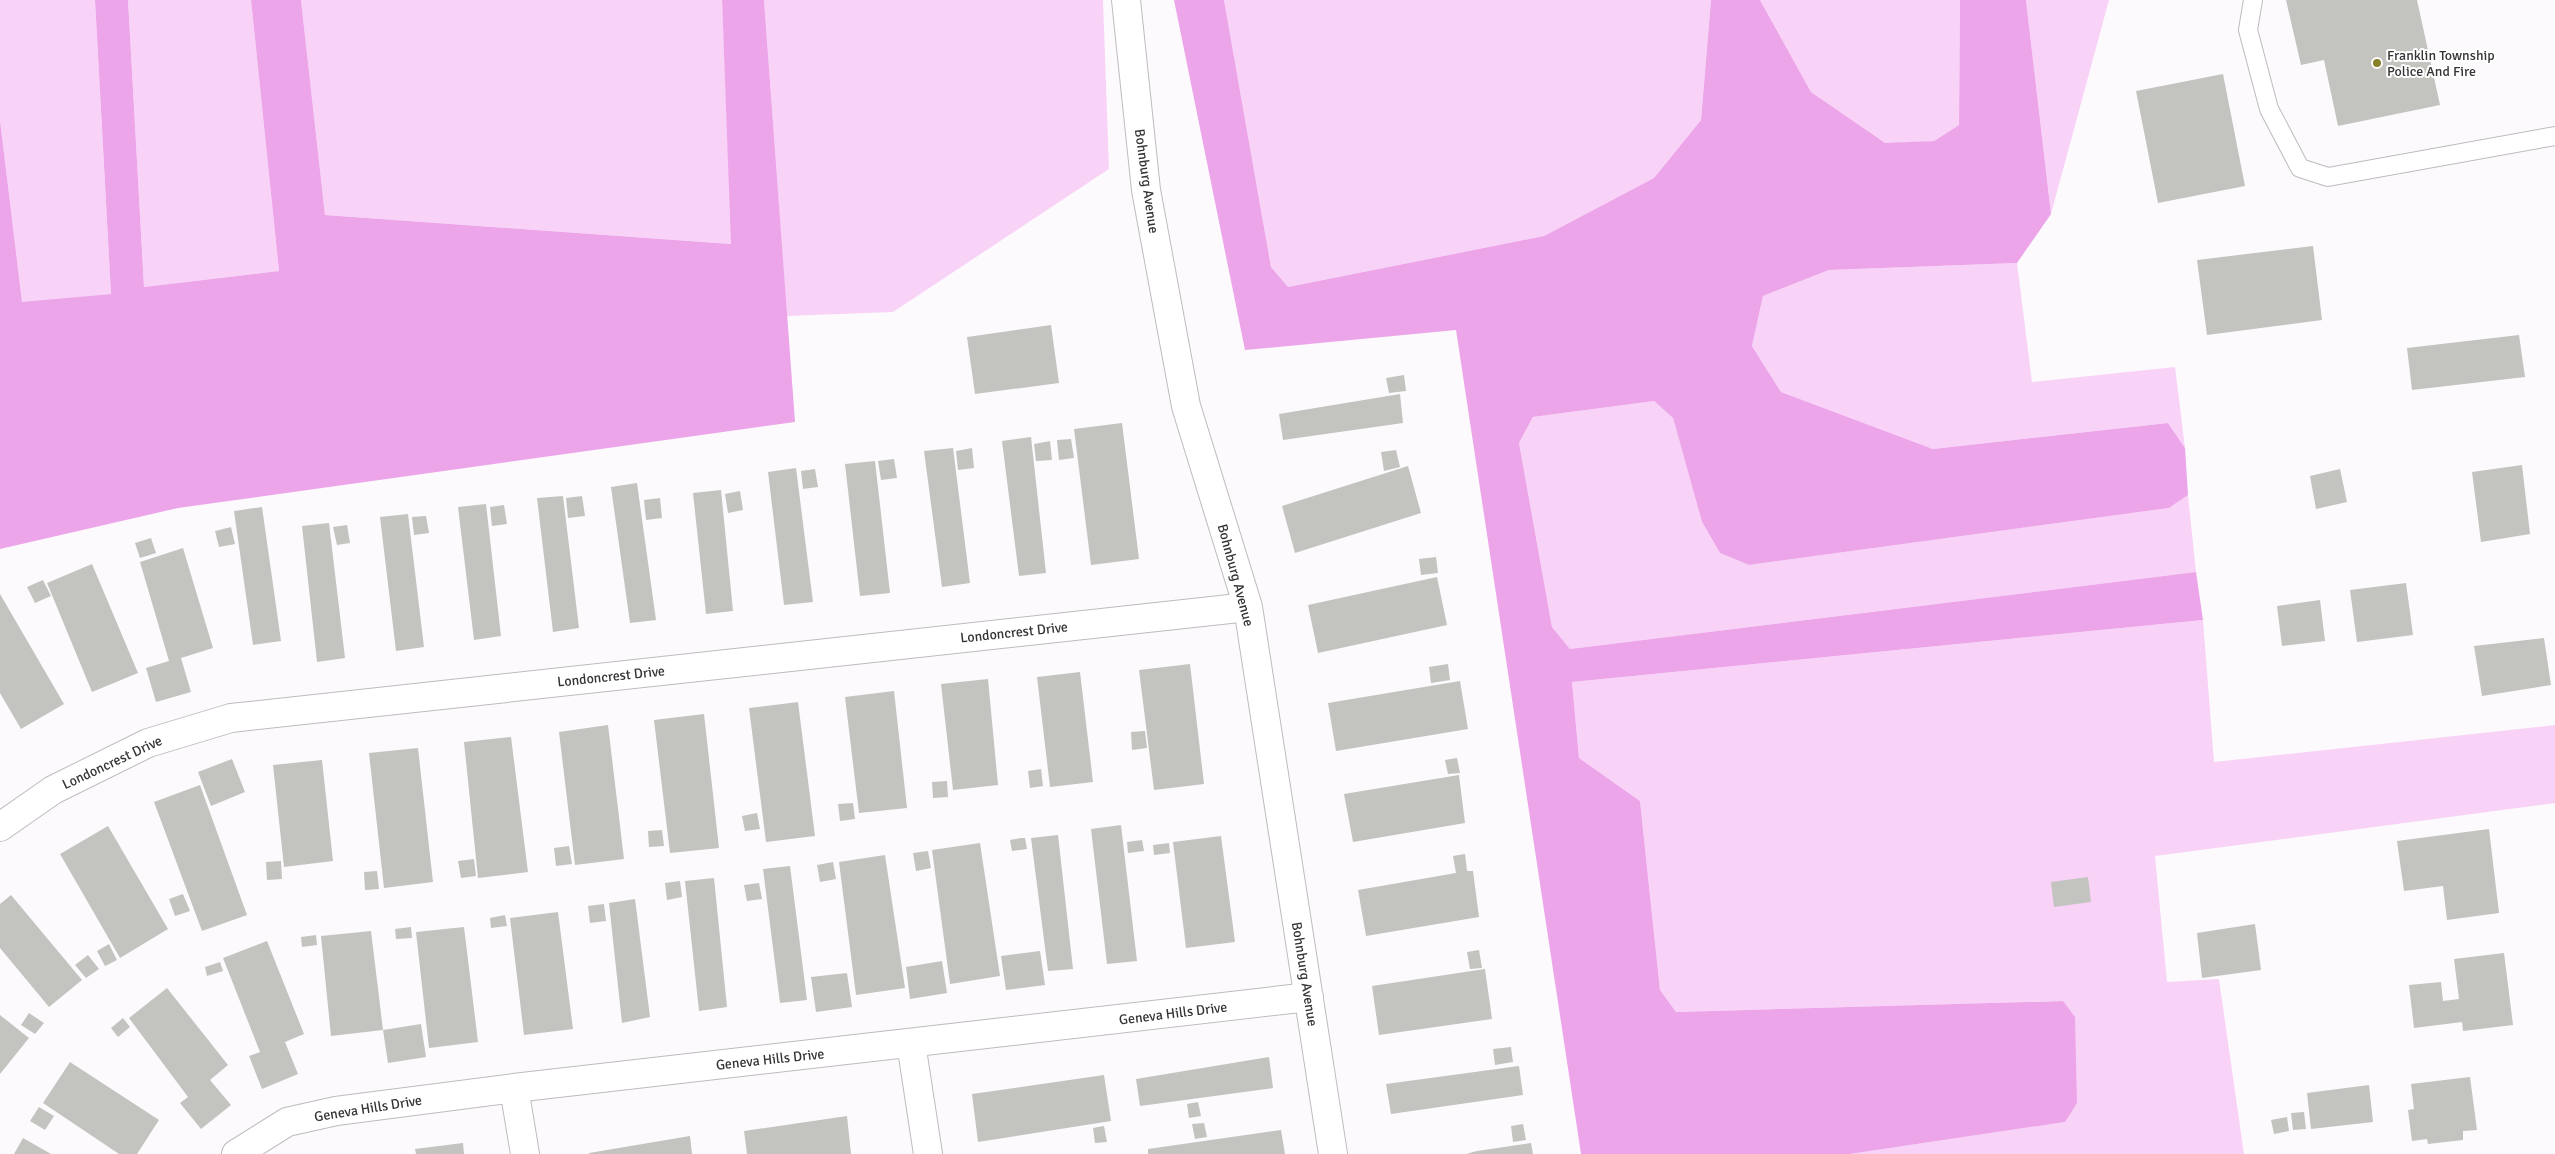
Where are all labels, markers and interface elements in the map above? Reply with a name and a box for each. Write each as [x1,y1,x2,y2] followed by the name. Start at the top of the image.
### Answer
[2387,47,2495,80] place label: Franklin Township Police And Fire
[2371,57,2383,69] marker: Franklin Township Police And Fire
[1131,128,1162,234] street label: Bohnburg Avenue
[1214,522,1257,628] street label: Bohnburg Avenue
[959,618,1069,647] street label: Londoncrest Drive
[556,662,666,691] street label: Londoncrest Drive
[60,732,165,793] street label: Londoncrest Drive
[1288,921,1321,1027] street label: Bohnburg Avenue
[1118,998,1228,1029] street label: Geneva Hills Drive
[715,1045,825,1074] street label: Geneva Hills Drive
[313,1092,423,1125] street label: Geneva Hills Drive

